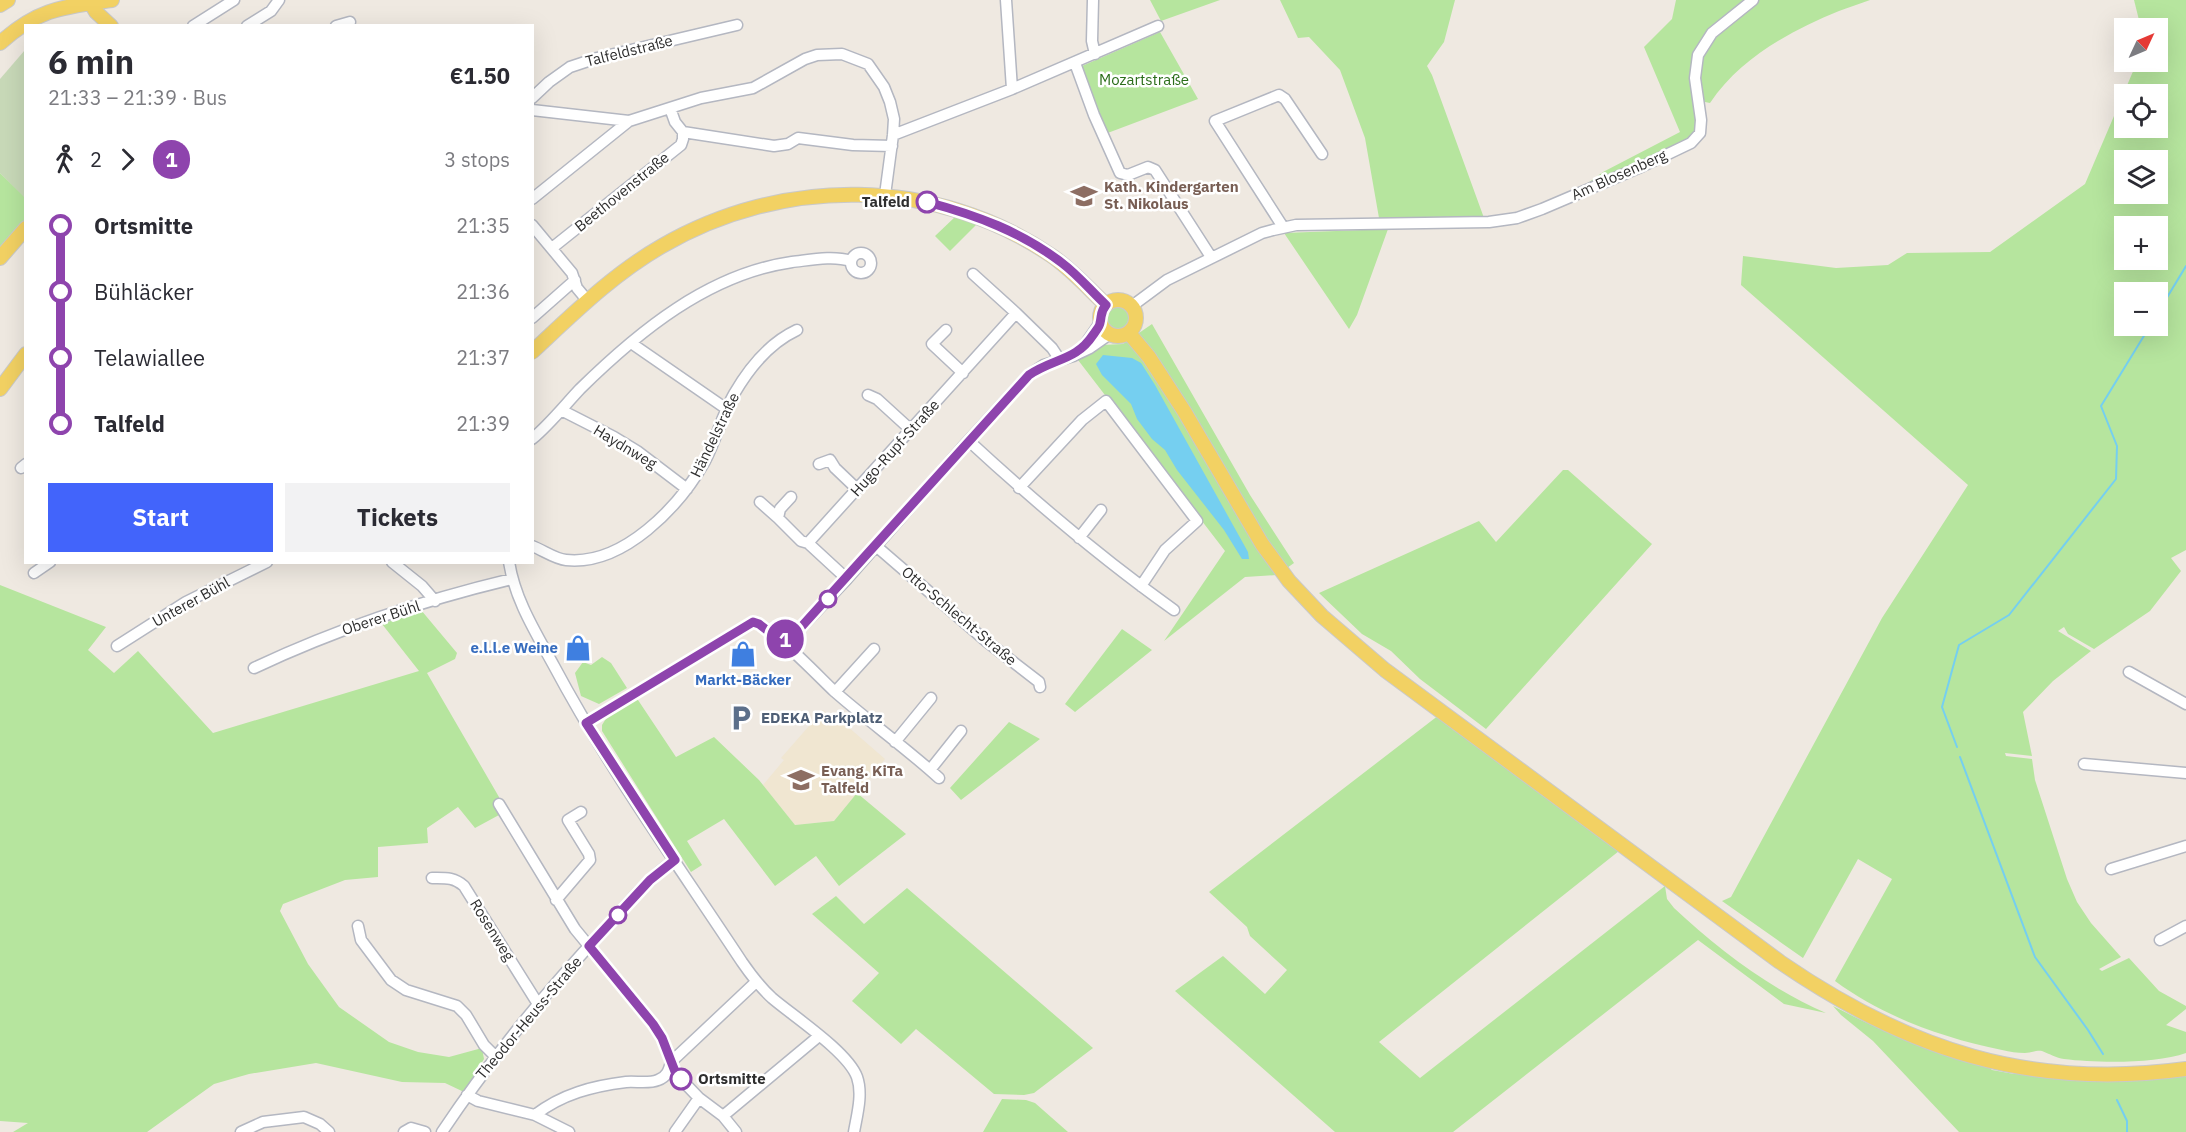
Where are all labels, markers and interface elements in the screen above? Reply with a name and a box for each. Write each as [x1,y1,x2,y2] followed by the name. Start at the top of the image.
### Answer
[2114,18,2168,72] north arrow
[2114,18,2168,336] map controls
[583,31,674,71] street label: Talfeldstraße
[48,40,134,83] text: 6 min
[450,61,510,90] text: €1.50
[1099,70,1189,89] park label: Mozartstraße
[48,84,227,111] text: 21:33 – 21:39 · Bus
[2114,84,2168,138] button: locate
[48,143,81,176] icon: walk
[111,143,144,176] icon: forward
[165,145,178,173] text: 1
[1568,145,1670,204] street label: Am Blosenberg
[90,146,102,173] text: 2
[444,146,510,173] text: 3 stops
[571,148,673,236] street label: Beethovenstraße
[2114,150,2168,204] button: layers
[1104,177,1239,213] place label: Kath. Kindergarten St. Nikolaus
[1069,181,1099,211] school or university icon: Kath. Kindergarten St. Nikolaus
[916,191,938,213] marker: Talfeld
[862,192,910,211] place label: Talfeld
[94,211,193,240] text: Ortsmitte
[456,212,510,239] text: 21:35
[2114,216,2168,270] button: +
[94,277,194,306] text: Bühläcker
[456,278,510,305] text: 21:36
[2114,282,2168,336] button: −
[94,343,205,372] text: Telawiallee
[456,344,510,371] text: 21:37
[686,389,743,480] street label: Händelstraße
[846,395,943,500] street label: Hugo-Rupf-Straße
[94,409,165,438] text: Talfeld
[456,410,510,437] text: 21:39
[590,420,661,473] street label: Haydnweg
[48,483,273,552] button: Start
[285,483,510,552] button: Tickets
[898,562,1021,669] street label: Otto-Schlecht-Straße
[149,572,233,631] street label: Unterer Bühl
[819,590,837,608] unlabelled marker
[339,596,422,639] street label: Oberer Bühl
[766,620,804,658] line badge: 1
[779,625,791,653] text: 1
[563,633,593,663] shop icon: e.l.l.e Weine
[470,638,558,657] place label: e.l.l.e Weine
[728,639,758,669] shop icon: Markt-Bäcker
[695,670,791,689] place label: Markt-Bäcker
[726,703,756,733] parking icon: EDEKA Parkplatz
[761,708,883,727] place label: EDEKA Parkplatz
[821,761,904,797] place label: Evang. KiTa Talfeld
[786,765,816,795] school or university icon: Evang. KiTa Talfeld
[466,895,519,964] street label: Rosenweg
[609,906,627,924] unlabelled marker
[472,952,586,1083] street label: Theodor-Heuss-Straße
[670,1068,692,1090] marker: Ortsmitte
[698,1069,766,1088] place label: Ortsmitte

